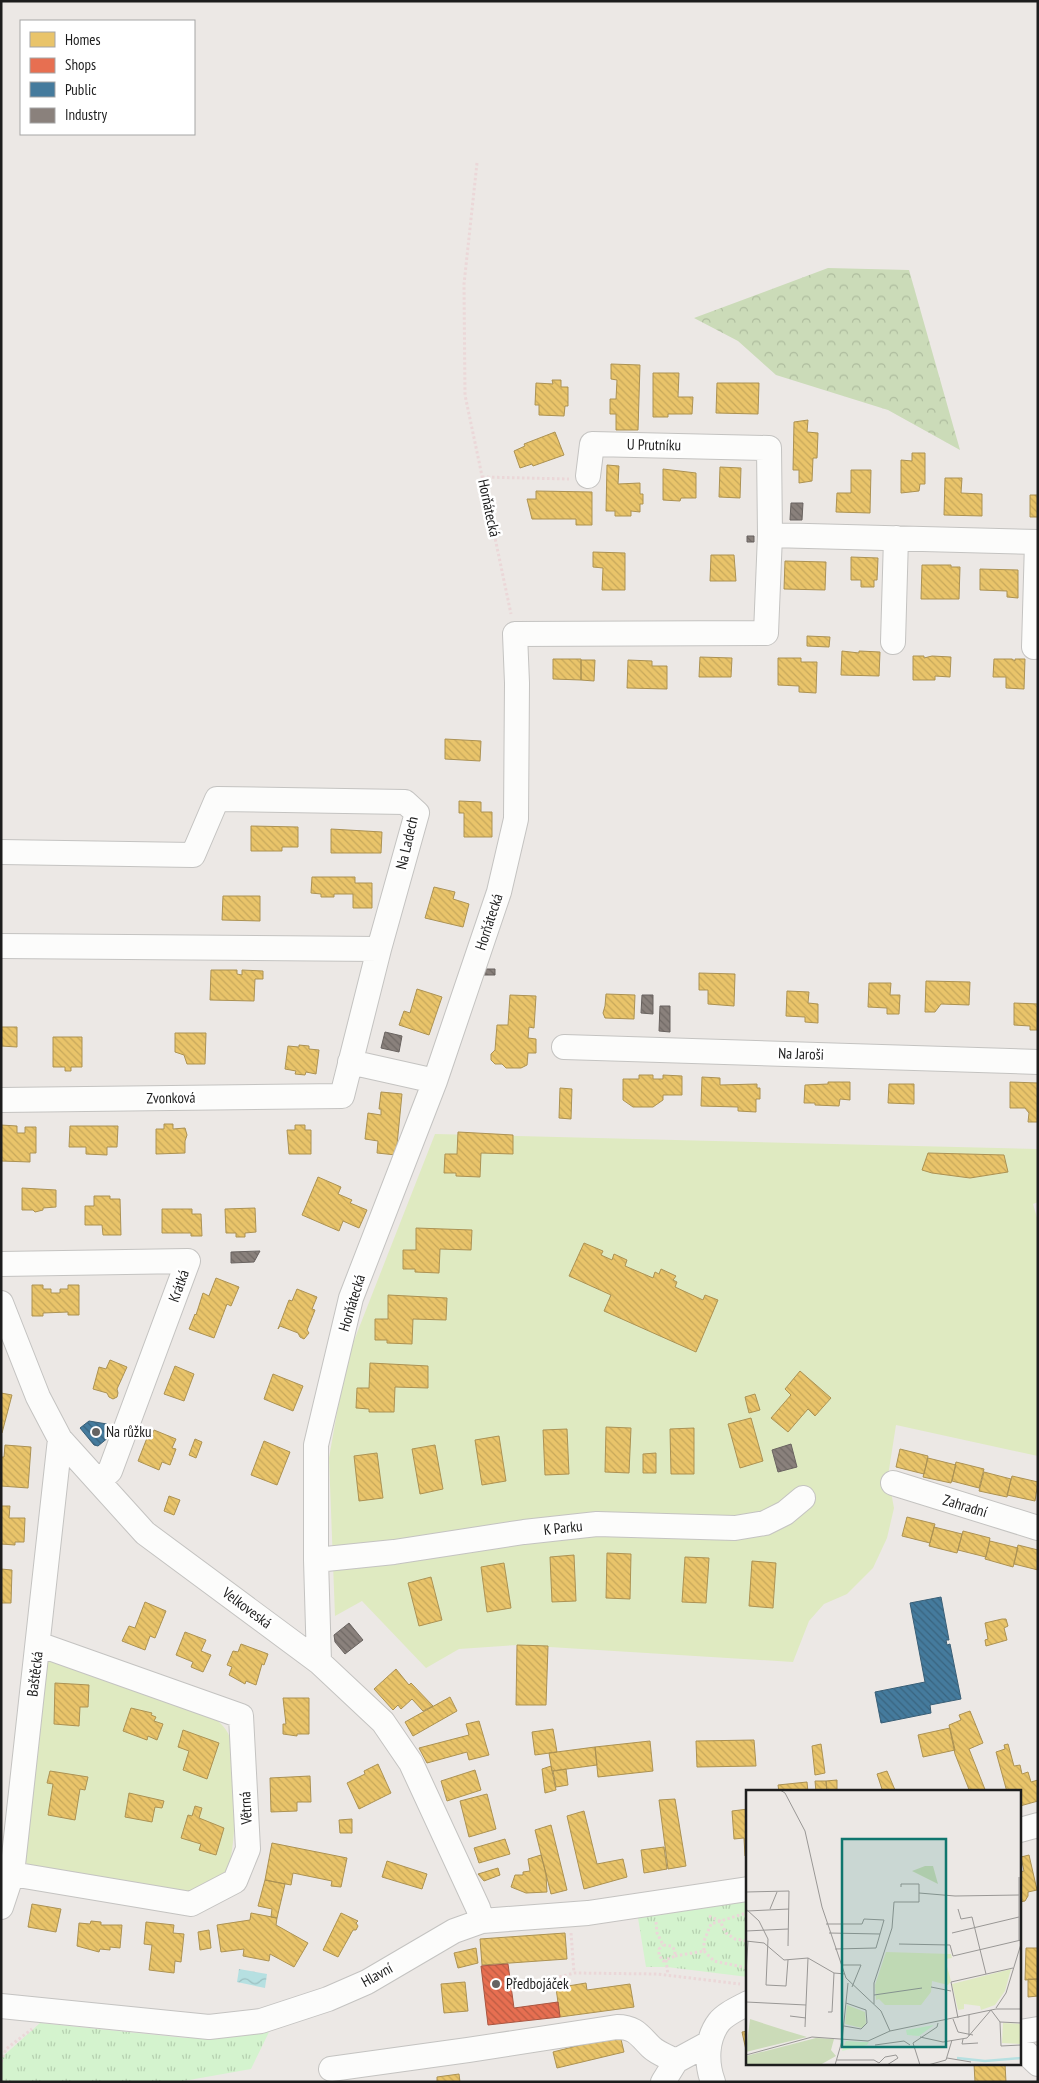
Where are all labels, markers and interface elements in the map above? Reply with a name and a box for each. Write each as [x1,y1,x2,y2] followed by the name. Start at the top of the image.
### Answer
[20,20,195,135] legend
[65,30,101,49] text: Homes
[65,55,96,74] text: Shops
[65,80,97,99] text: Public
[65,105,107,124] text: Industry
[627,435,681,454] street label: U Prutníku
[474,477,505,538] street label: Horňátecká
[391,815,422,871] street label: Na Ladech
[470,891,507,953] street label: Horňátecká
[778,1043,824,1064] street label: Na Jaroši
[146,1088,196,1107] street label: Zvonková
[164,1267,193,1305] street label: Krátká
[334,1272,369,1334] street label: Horňátecká
[106,1422,152,1441] place label: Na růžku
[90,1426,102,1438] marker: Na růžku
[941,1490,990,1521] street label: Zahradní
[543,1516,583,1539] street label: K Parku
[218,1582,276,1632] street label: Velkoveská
[22,1650,47,1698] street label: Baštěcká
[746,1790,1022,2066] inset map
[235,1791,256,1826] street label: Větrná
[358,1958,397,1991] street label: Hlavní
[506,1974,569,1993] place label: Předbojáček
[490,1978,502,1990] marker: Předbojáček

